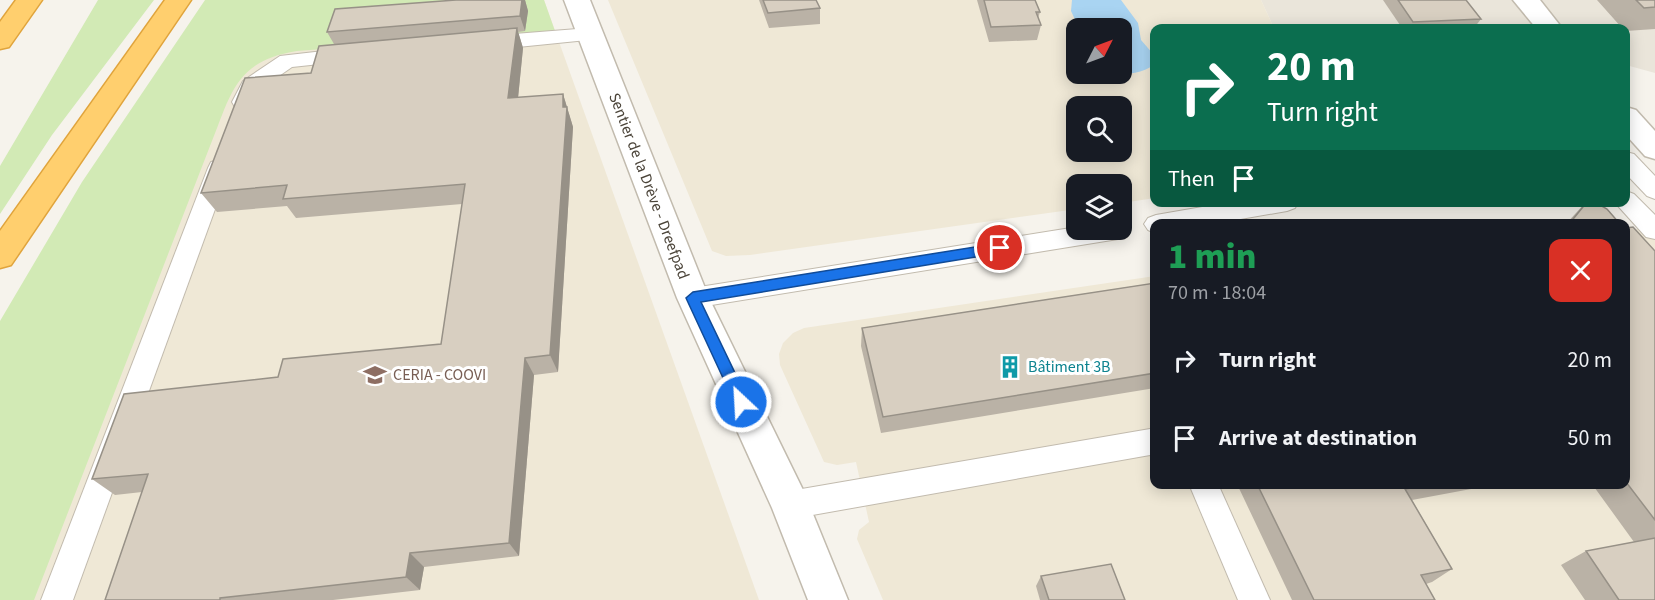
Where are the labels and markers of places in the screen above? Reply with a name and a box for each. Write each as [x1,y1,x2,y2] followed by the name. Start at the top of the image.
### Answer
[974,222,1025,273] pin
[997,354,1023,380] building icon: Bâtiment 3B
[1028,356,1111,378] place label: Bâtiment 3B
[362,362,388,388] school or university icon: CERIA - COOVI
[393,364,486,386] place label: CERIA - COOVI

